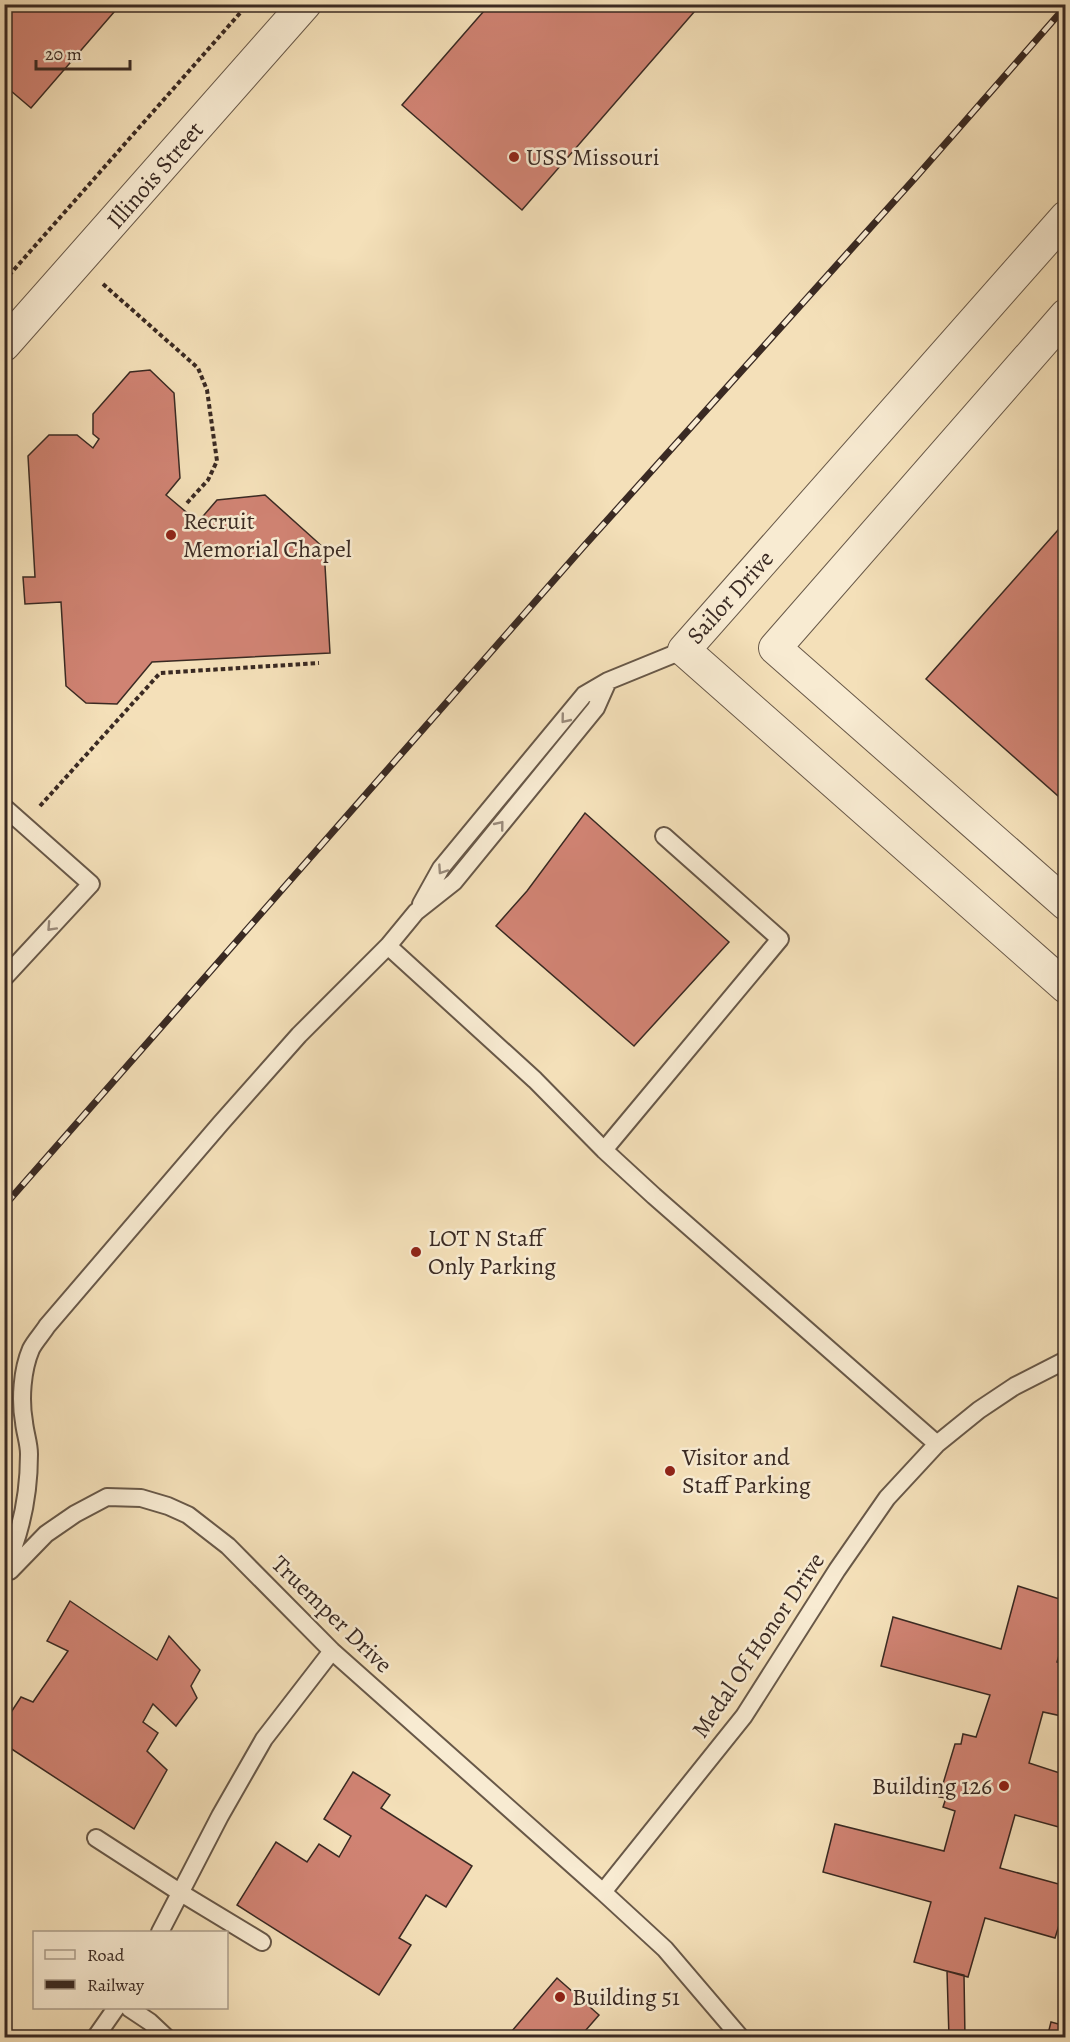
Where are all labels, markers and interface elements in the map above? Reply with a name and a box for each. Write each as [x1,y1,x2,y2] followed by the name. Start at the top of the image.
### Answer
[36,33,130,71] scale bar
[45,42,82,66] text: 20 m
[99,114,211,235] street label: Illinois Street
[526,141,660,173] place label: USS Missouri
[507,150,521,164] marker: USS Missouri
[183,505,352,565] place label: Recruit Memorial Chapel
[164,528,178,542] marker: Recruit Memorial Chapel
[679,543,781,651] street label: Sailor Drive
[561,712,572,723] one-way arrow
[492,821,503,832] one-way arrow
[437,864,449,874] one-way arrow
[47,920,58,931] one-way arrow
[428,1222,556,1282] place label: LOT N Staff Only Parking
[409,1245,423,1259] marker: LOT N Staff Only Parking
[681,1441,811,1501] place label: Visitor and Staff Parking
[663,1464,677,1478] marker: Visitor and Staff Parking
[684,1546,832,1744] street label: Medal Of Honor Drive
[265,1548,399,1680] street label: Truemper Drive
[872,1770,992,1802] place label: Building 126
[997,1779,1011,1793] marker: Building 126
[33,1931,228,2009] legend
[87,1943,125,1967] text: Road
[87,1973,145,1997] text: Railway
[572,1981,680,2013] place label: Building 51
[553,1990,567,2004] marker: Building 51

